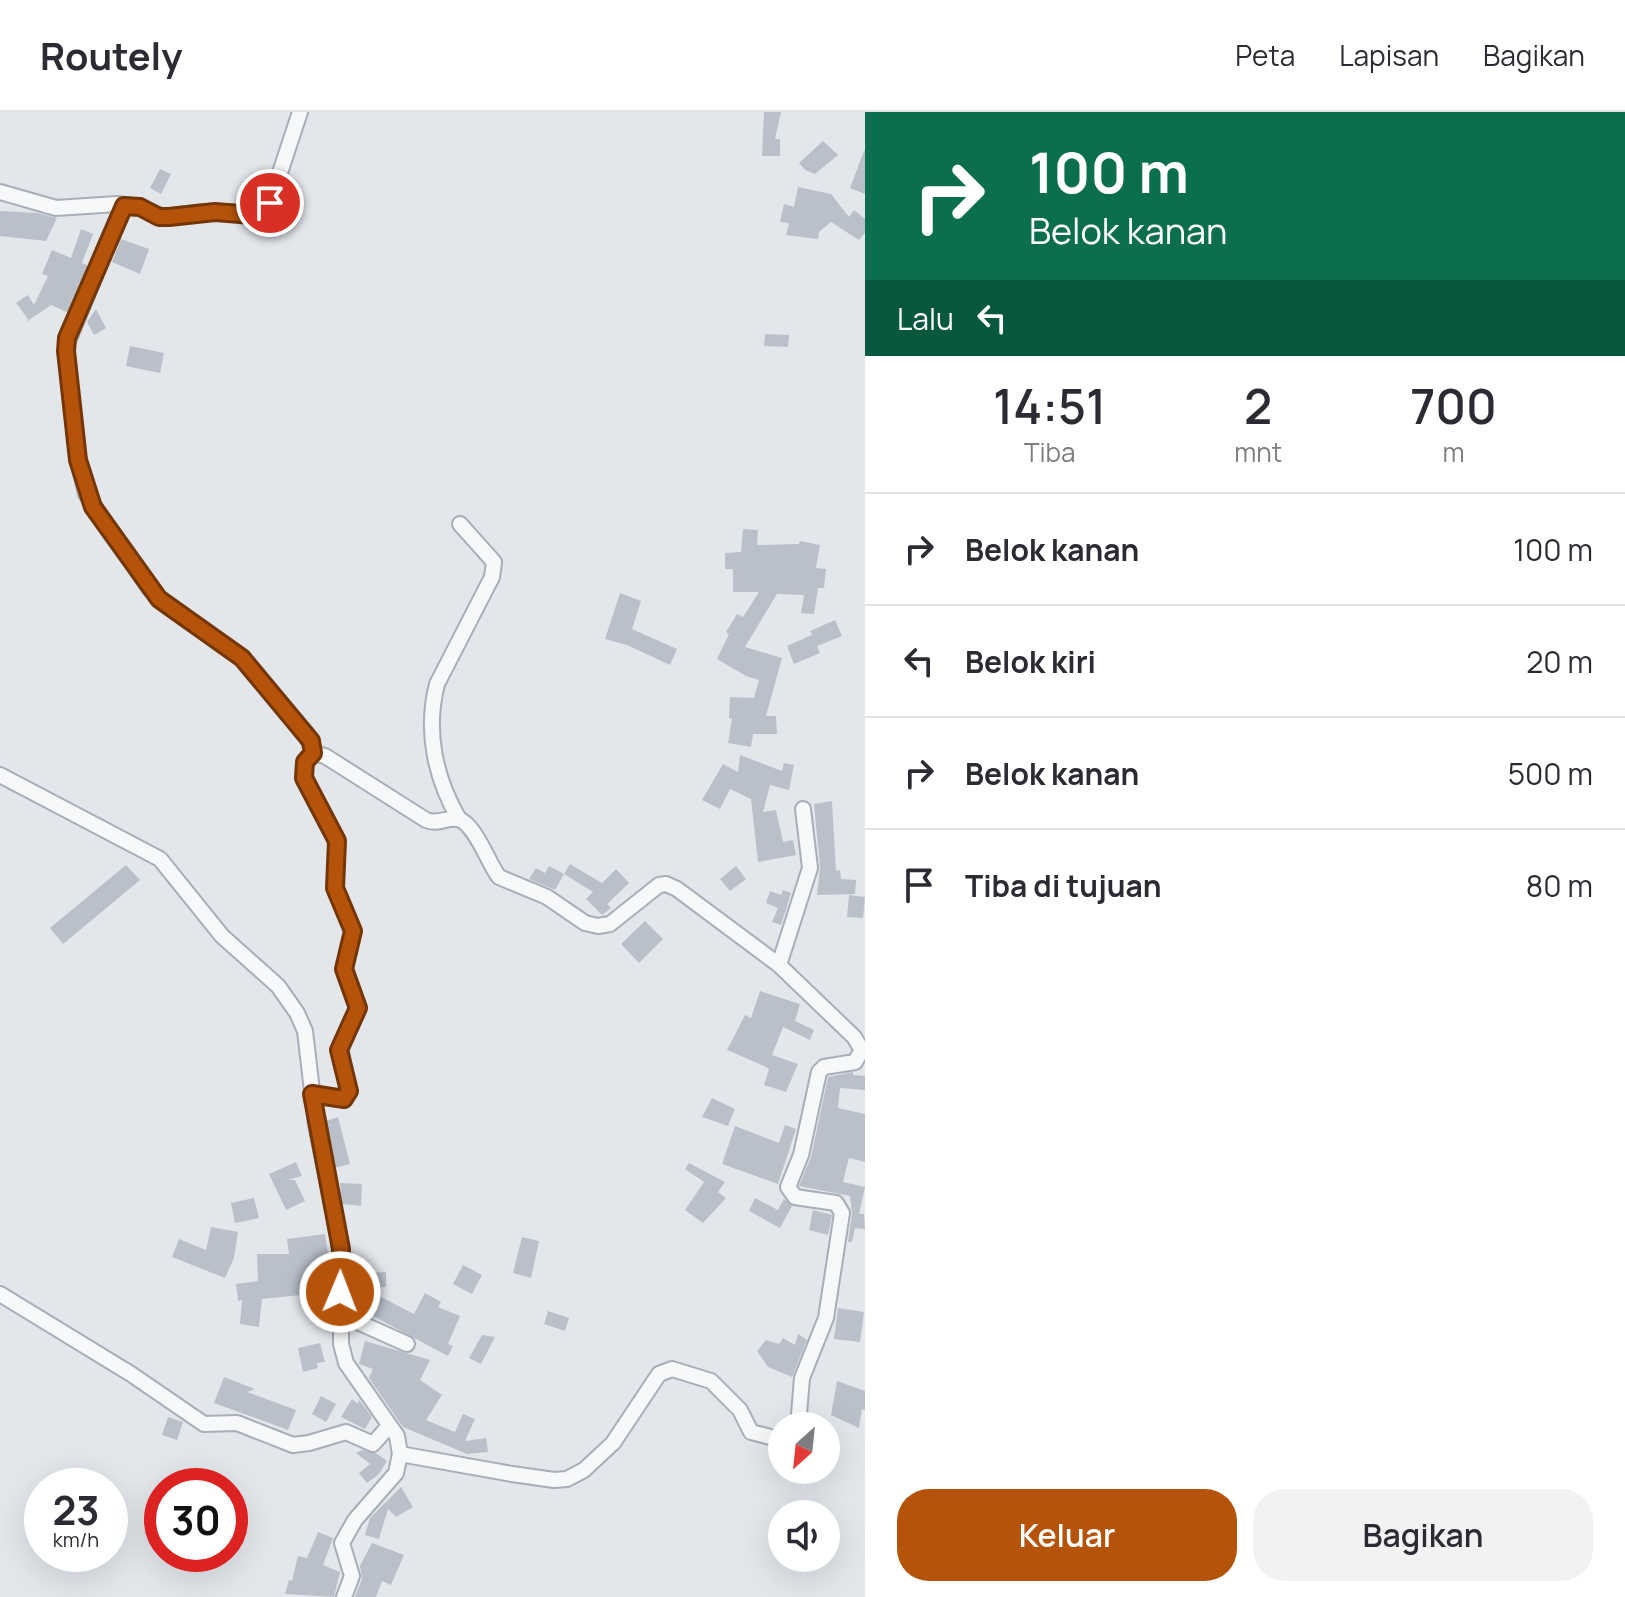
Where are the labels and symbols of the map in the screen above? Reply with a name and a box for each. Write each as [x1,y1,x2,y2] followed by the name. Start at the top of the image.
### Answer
[236,169,304,237] pin
[298,1250,382,1334] position arrow
[768,1412,840,1484] north arrow
[144,1468,248,1572] speed limit sign: 30

